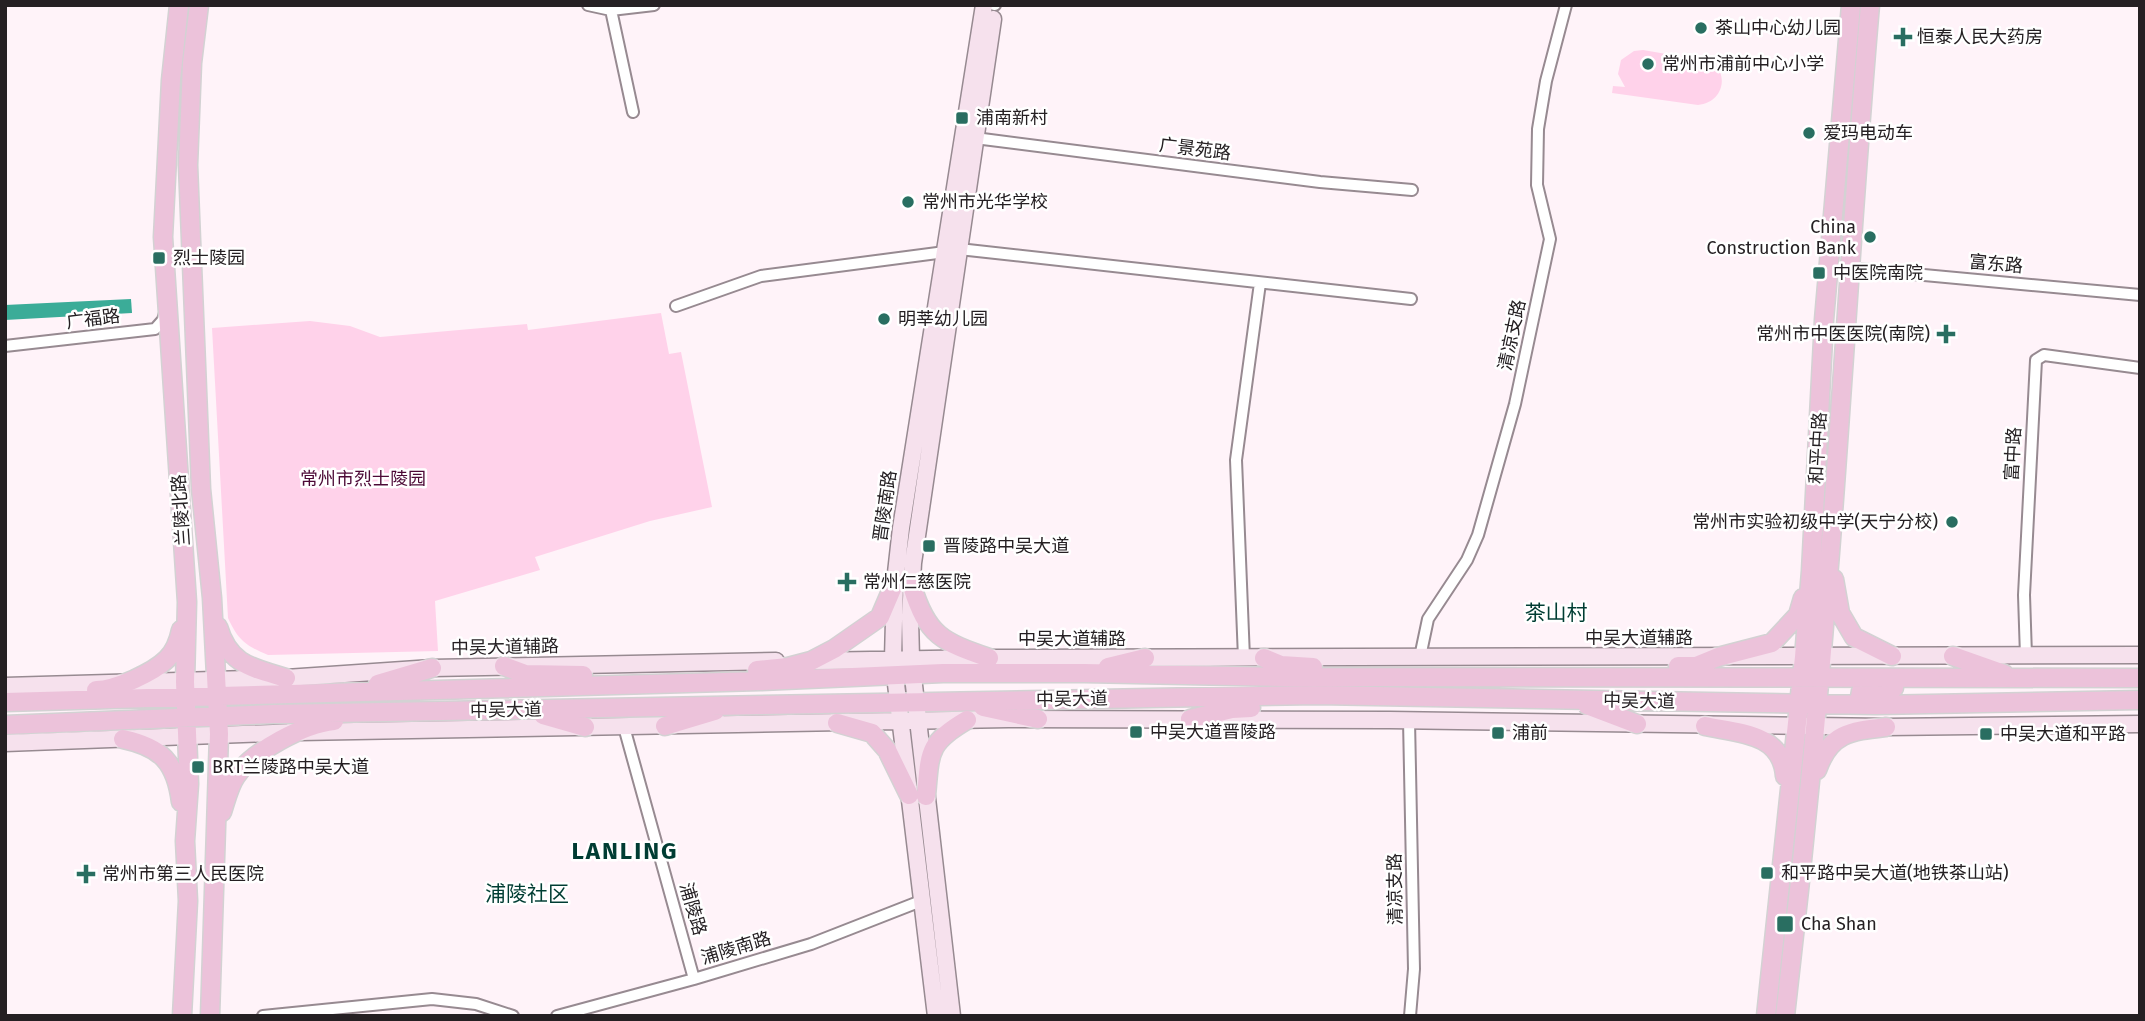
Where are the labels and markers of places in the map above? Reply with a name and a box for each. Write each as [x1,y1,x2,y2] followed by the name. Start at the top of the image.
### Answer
[1715,17,1841,39] place label: 茶山中心幼儿园
[1693,20,1709,36] marker: 茶山中心幼儿园
[1917,26,2043,48] place label: 恒泰人民大药房
[1895,29,1911,45] marker: 恒泰人民大药房
[1662,53,1824,75] place label: 常州市浦前中心小学
[1640,56,1656,72] marker: 常州市浦前中心小学
[976,107,1048,129] place label: 浦南新村
[954,110,970,126] marker: 浦南新村
[1823,122,1913,144] place label: 爱玛电动车
[1801,125,1817,141] marker: 爱玛电动车
[922,191,1048,213] place label: 常州市光华学校
[900,194,916,210] marker: 常州市光华学校
[1706,216,1857,259] place label: China Construction Bank
[1862,229,1878,245] marker: China Construction Bank
[173,247,245,269] place label: 烈士陵园
[151,250,167,266] marker: 烈士陵园
[1833,262,1923,284] place label: 中医院南院
[1811,265,1827,281] marker: 中医院南院
[898,308,988,330] place label: 明莘幼儿园
[876,311,892,327] marker: 明莘幼儿园
[1756,323,1930,345] place label: 常州市中医医院(南院)
[1936,324,1956,344] marker: 常州市中医医院(南院)
[1692,511,1938,533] place label: 常州市实验初级中学(天宁分校)
[1944,514,1960,530] marker: 常州市实验初级中学(天宁分校)
[943,535,1069,557] place label: 晋陵路中吴大道
[921,538,937,554] marker: 晋陵路中吴大道
[863,571,971,593] place label: 常州仁慈医院
[837,572,857,592] marker: 常州仁慈医院
[1150,721,1276,743] place label: 中吴大道晋陵路
[1512,722,1548,744] place label: 浦前
[2000,723,2126,745] place label: 中吴大道和平路
[1128,724,1144,740] marker: 中吴大道晋陵路
[1490,725,1506,741] marker: 浦前
[1978,726,1994,742] marker: 中吴大道和平路
[212,756,369,778] place label: BRT兰陵路中吴大道
[190,759,206,775] marker: BRT兰陵路中吴大道
[1781,862,2009,884] place label: 和平路中吴大道(地铁茶山站)
[102,863,264,885] place label: 常州市第三人民医院
[76,864,96,884] marker: 常州市第三人民医院
[1759,865,1775,881] marker: 和平路中吴大道(地铁茶山站)
[1801,913,1877,935] place label: Cha Shan
[1775,914,1795,934] marker: Cha Shan

